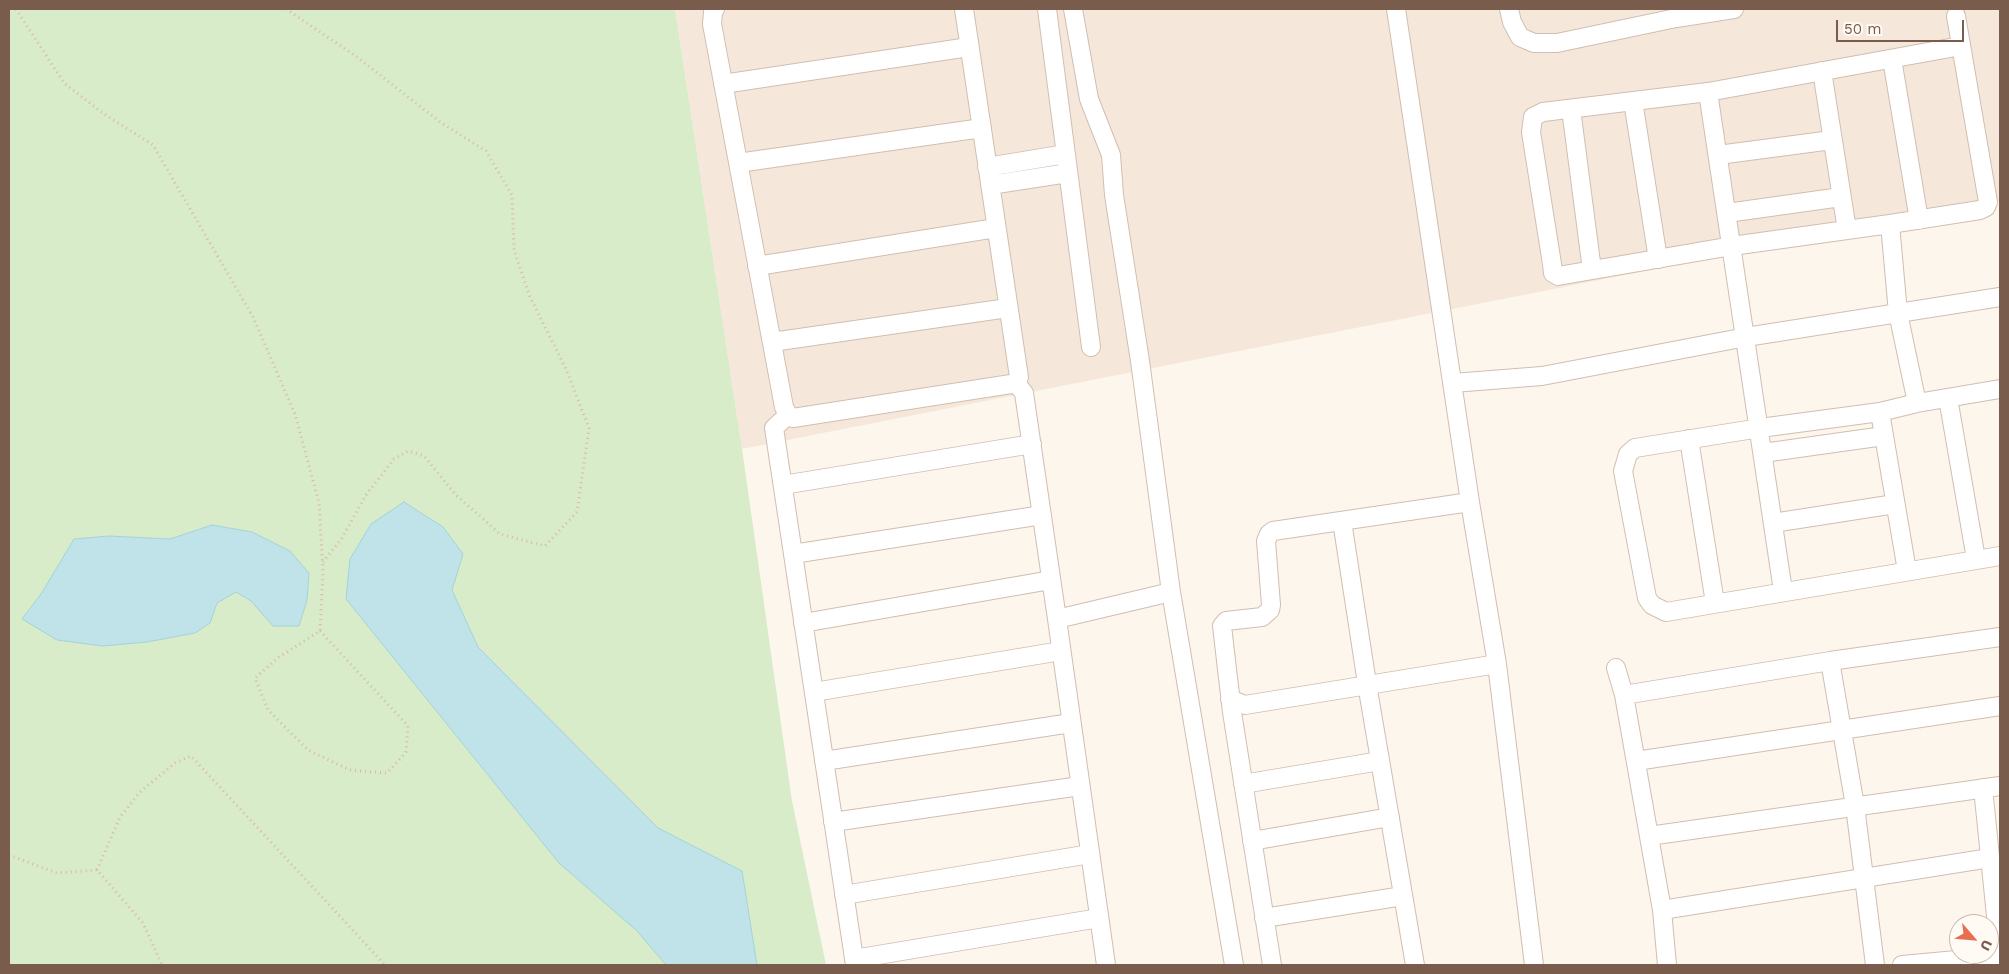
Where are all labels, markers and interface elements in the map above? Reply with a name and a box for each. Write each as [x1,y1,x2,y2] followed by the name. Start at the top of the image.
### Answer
[1839,10,1966,42] scale bar
[1844,20,1881,38] text: 50 m
[1949,914,1999,964] north arrow
[1977,937,1996,953] text: U

